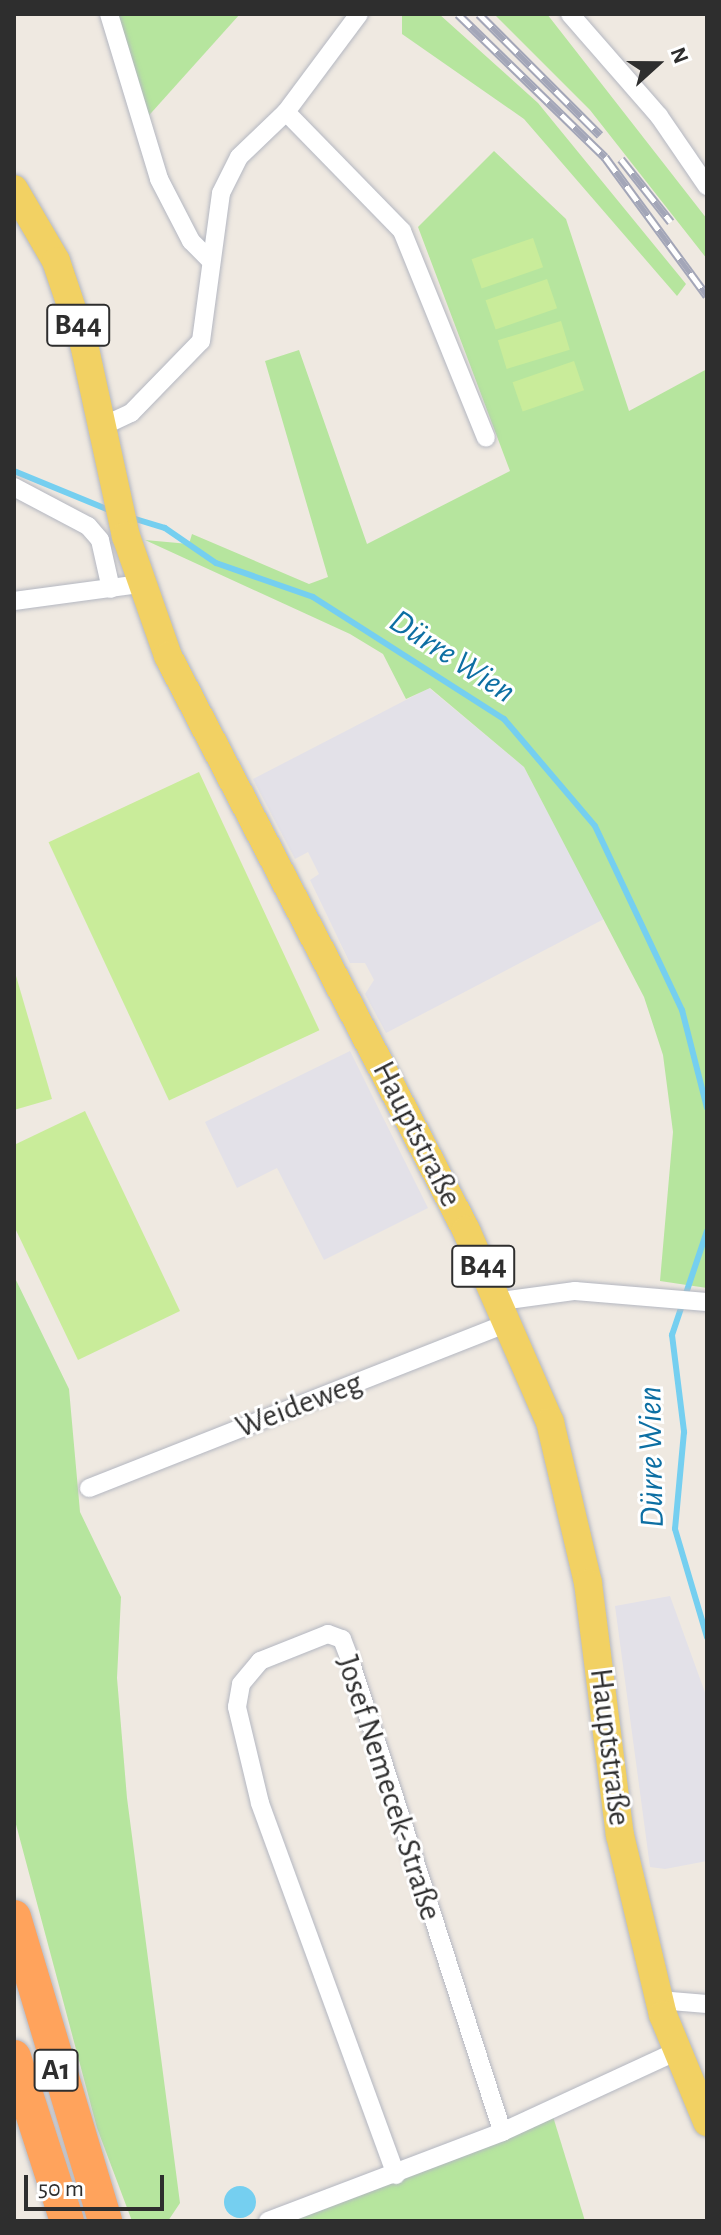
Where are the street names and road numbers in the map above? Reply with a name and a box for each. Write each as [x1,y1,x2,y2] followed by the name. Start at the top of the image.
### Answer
[46,299,110,351] road number: B44
[364,1055,470,1213] street label: Hauptstraße
[451,1240,515,1292] road number: B44
[230,1363,368,1447] street label: Weideweg
[328,1651,450,1925] street label: Josef Nemecek-Straße
[581,1666,639,1828] street label: Hauptstraße
[32,2044,80,2096] road number: A1

